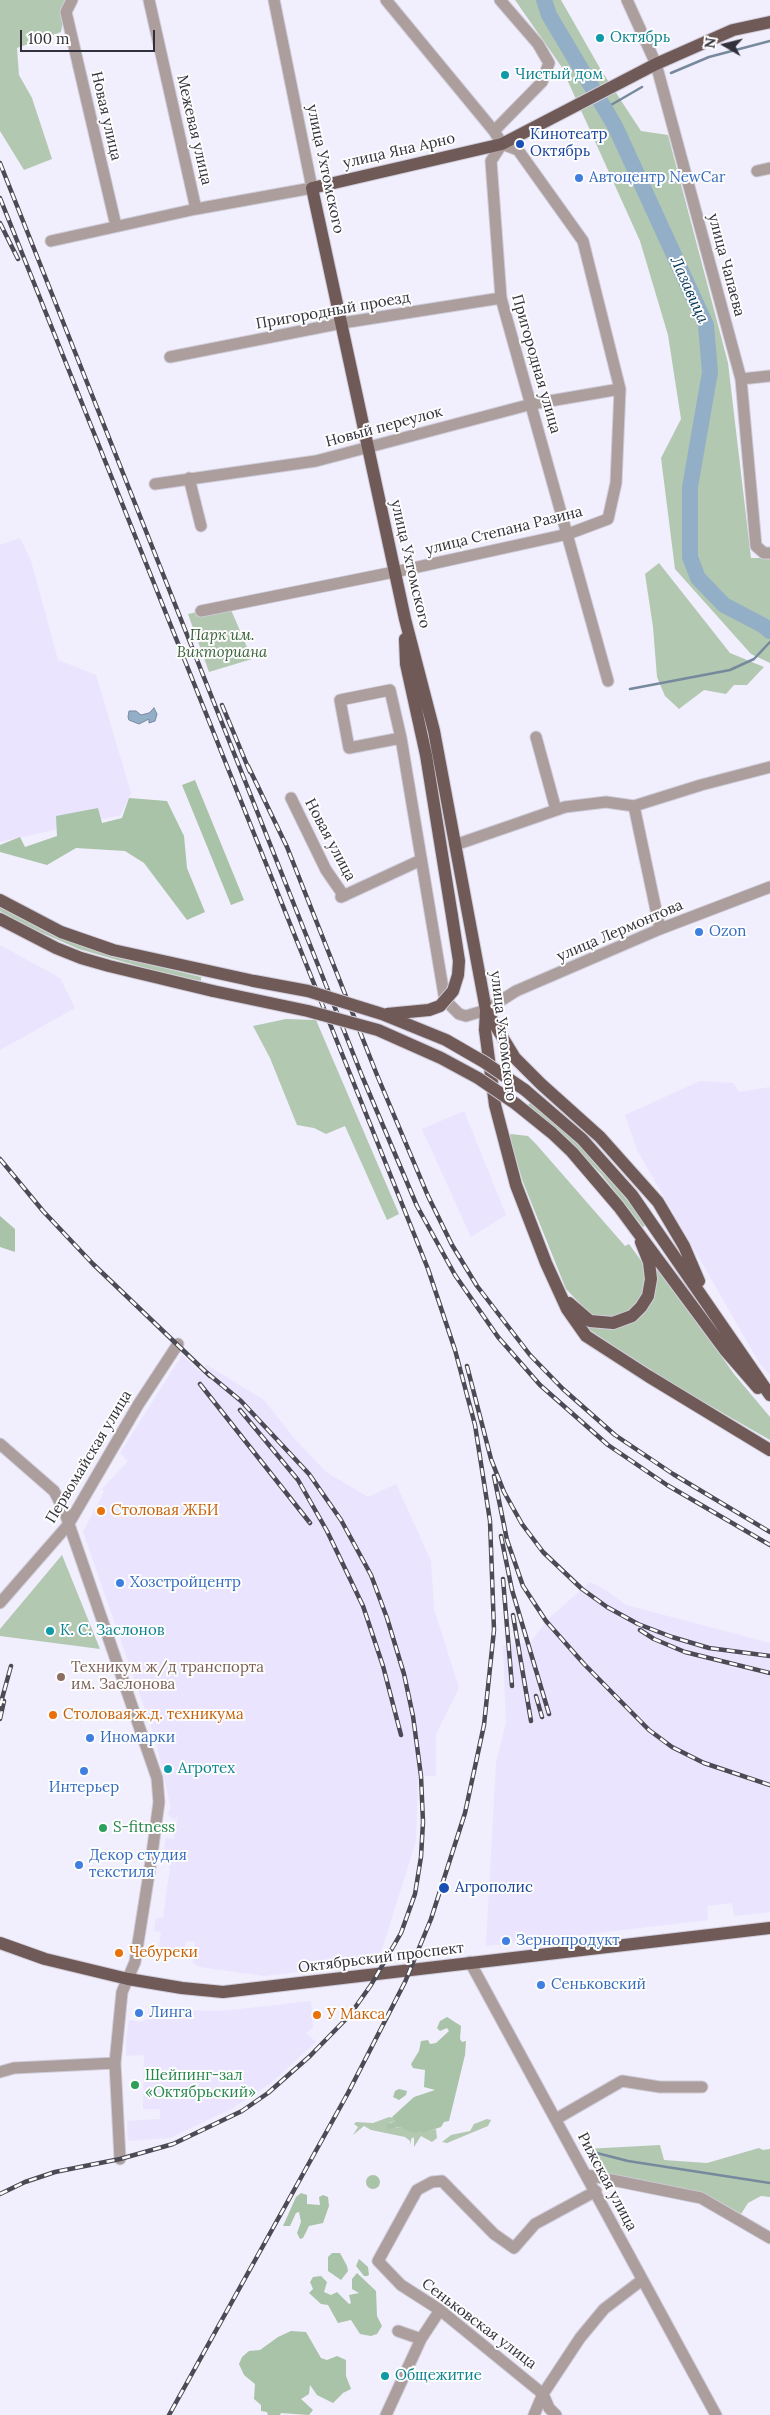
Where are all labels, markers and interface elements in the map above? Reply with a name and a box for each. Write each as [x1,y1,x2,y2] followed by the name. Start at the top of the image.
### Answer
[22,20,158,52] scale bar
[700,20,750,70] north arrow
[28,29,69,48] text: 100 m
[610,29,670,47] place label: Октябрь
[594,32,606,44] marker: Октябрь
[700,36,720,50] text: N
[515,66,603,84] place label: Чистый дом
[499,69,511,81] marker: Чистый дом
[87,70,125,162] street label: Новая улица
[173,73,215,187] street label: Межевая улица
[303,103,347,235] street label: улица Ухтомского
[530,126,607,161] place label: Кинотеатр Октябрь
[341,129,457,173] street label: улица Яна Арно
[514,138,526,150] marker: Кинотеатр Октябрь
[589,169,725,187] place label: Автоцентр NewCar
[573,172,585,184] marker: Автоцентр NewCar
[704,212,748,318] street label: улица Чапаева
[666,254,712,326] water label: Лазавица
[254,289,412,333] street label: Пригородный проезд
[507,292,565,436] street label: Пригородная улица
[324,403,444,451] street label: Новый переулок
[386,498,434,630] street label: улица Ухтомского
[424,503,584,559] street label: улица Степана Разина
[177,627,267,662] park label: Парк им. Викториана
[301,796,359,884] street label: Новая улица
[554,896,686,966] street label: улица Лермонтова
[709,923,746,941] place label: Ozon
[693,926,705,938] marker: Ozon
[486,970,520,1102] street label: улица Ухтомского
[42,1387,136,1527] street label: Первомайская улица
[111,1502,219,1520] place label: Столовая ЖБИ
[95,1505,107,1517] marker: Столовая ЖБИ
[130,1574,241,1592] place label: Хозстройцентр
[114,1577,126,1589] marker: Хозстройцентр
[60,1622,164,1640] place label: К. С. Заслонов
[44,1625,56,1637] marker: К. С. Заслонов
[71,1659,264,1694] place label: Техникум ж/д транспорта им. Заслонова
[55,1671,67,1683] marker: Техникум ж/д транспорта им. Заслонова
[63,1706,244,1724] place label: Столовая ж.д. техникума
[47,1709,59,1721] marker: Столовая ж.д. техникума
[100,1729,175,1747] place label: Иномарки
[84,1732,96,1744] marker: Иномарки
[178,1760,235,1778] place label: Агротех
[162,1763,174,1775] marker: Агротех
[78,1765,90,1777] marker: Интерьер
[49,1779,119,1797] place label: Интерьер
[113,1819,175,1837] place label: S-fitness
[97,1822,109,1834] marker: S-fitness
[89,1847,187,1882] place label: Декор студия текстиля
[73,1859,85,1871] marker: Декор студия текстиля
[455,1879,533,1897] place label: Агрополис
[437,1881,451,1895] marker: Агрополис
[516,1932,620,1950] place label: Зернопродукт
[500,1935,512,1947] marker: Зернопродукт
[297,1939,465,1977] street label: Октябрьский проспект
[129,1944,198,1962] place label: Чебуреки
[113,1947,125,1959] marker: Чебуреки
[551,1976,646,1994] place label: Сеньковский
[535,1979,547,1991] marker: Сеньковский
[149,2004,192,2022] place label: Линга
[327,2006,385,2024] place label: У Макса
[133,2007,145,2019] marker: Линга
[311,2009,323,2021] marker: У Макса
[145,2067,256,2102] place label: Шейпинг-зал «Октябрьский»
[129,2079,141,2091] marker: Шейпинг-зал «Октябрьский»
[573,2130,641,2234] street label: Рижская улица
[418,2275,540,2373] street label: Сеньковская улица
[395,2367,482,2385] place label: Общежитие
[379,2370,391,2382] marker: Общежитие

